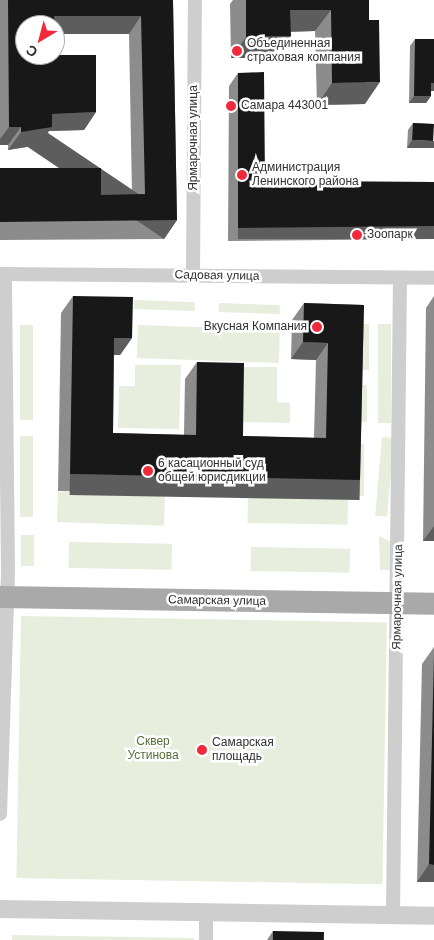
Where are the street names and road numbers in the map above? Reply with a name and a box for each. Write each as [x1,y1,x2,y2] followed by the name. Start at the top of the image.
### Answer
[187,85,201,191] street label: Ярмарочная улица
[174,268,260,284] street label: Садовая улица
[390,544,406,650] street label: Ярмарочная улица
[168,593,266,609] street label: Самарская улица

